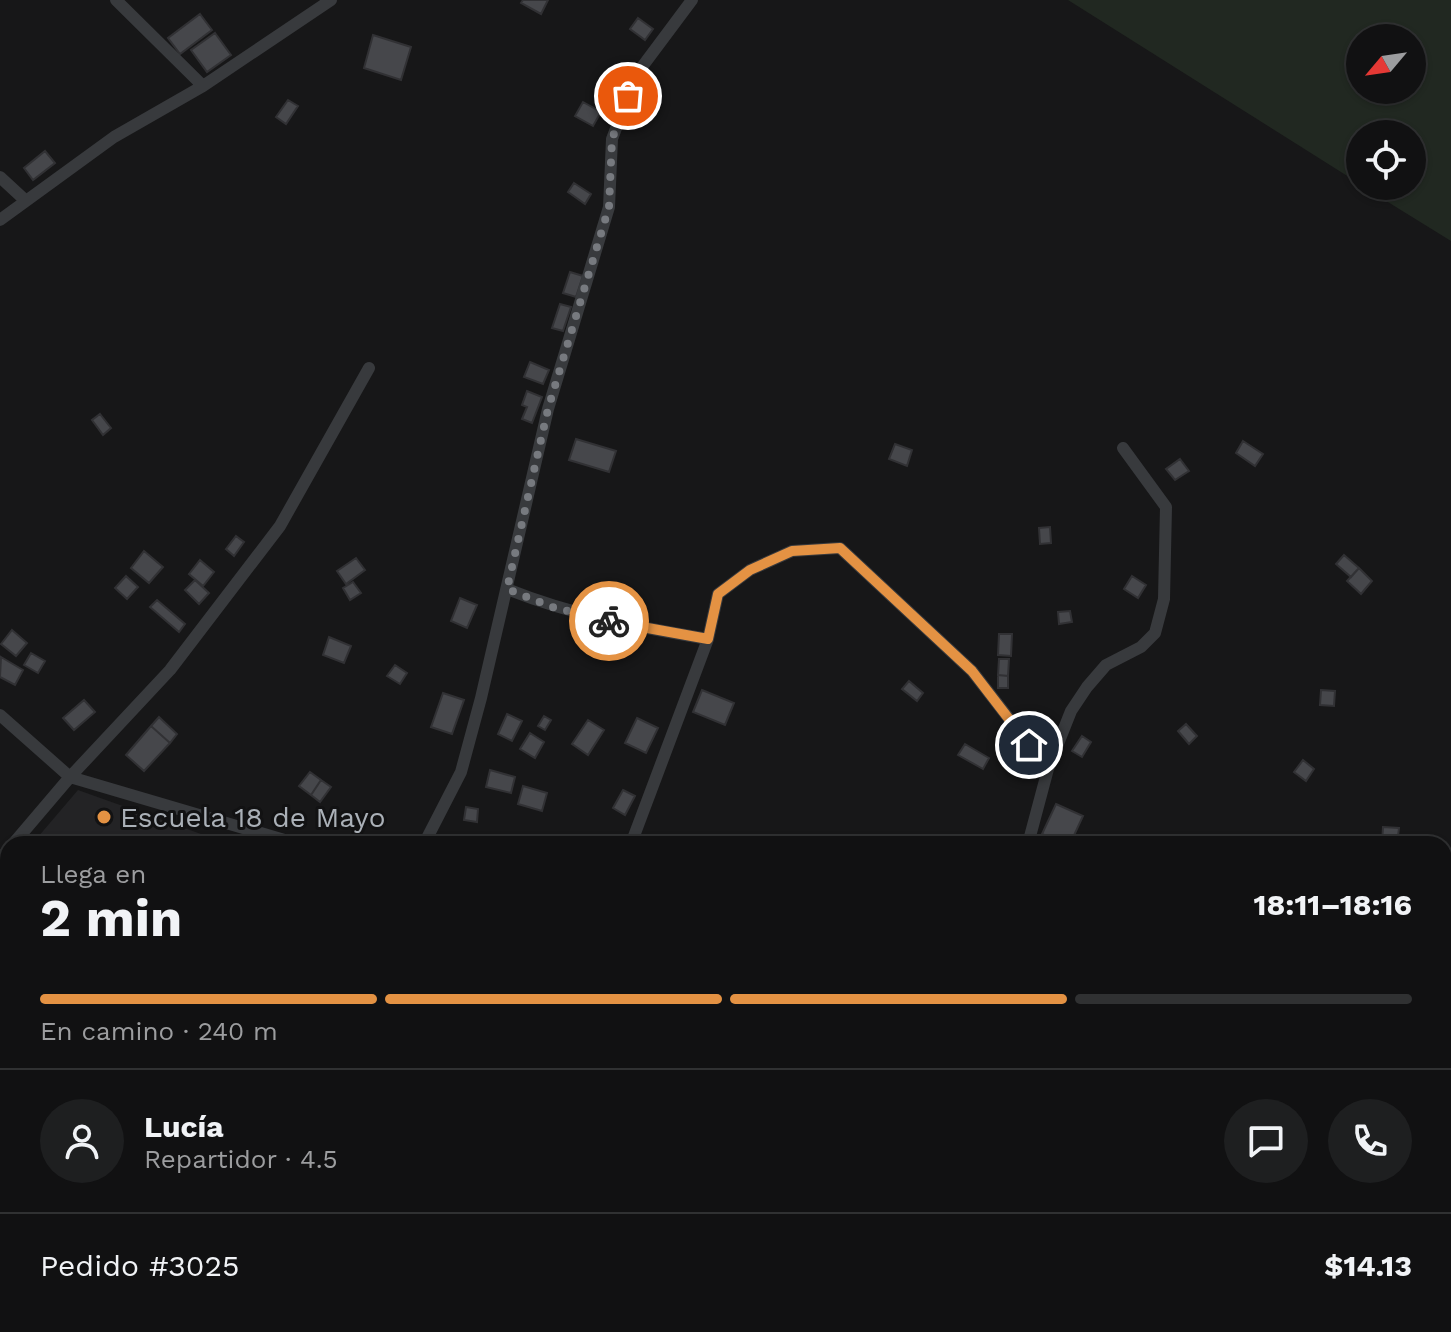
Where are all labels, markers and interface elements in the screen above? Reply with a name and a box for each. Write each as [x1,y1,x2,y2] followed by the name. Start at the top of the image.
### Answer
[1346,24,1426,104] north arrow
[1346,24,1426,200] map controls
[594,62,662,130] pin
[606,74,650,118] icon: bag
[1346,120,1426,200] button: locate
[569,581,649,661] courier
[587,599,631,643] icon: bike
[995,711,1063,779] pin
[1007,723,1051,767] icon: home
[120,801,386,834] place label: Escuela 18 de Mayo
[95,808,113,826] marker: Escuela 18 de Mayo
[40,859,146,889] text: Llega en
[1254,887,1412,922] text: 18:11–18:16
[40,888,182,949] text: 2 min
[40,1016,278,1046] text: En camino · 240 m
[40,1099,124,1183] button: person
[1224,1099,1308,1183] button: chat
[1328,1099,1412,1183] button: phone
[144,1109,224,1144] text: Lucía
[144,1144,338,1174] text: Repartidor · 4.5
[40,1248,239,1283] text: Pedido #3025
[1324,1248,1412,1283] text: $14.13

